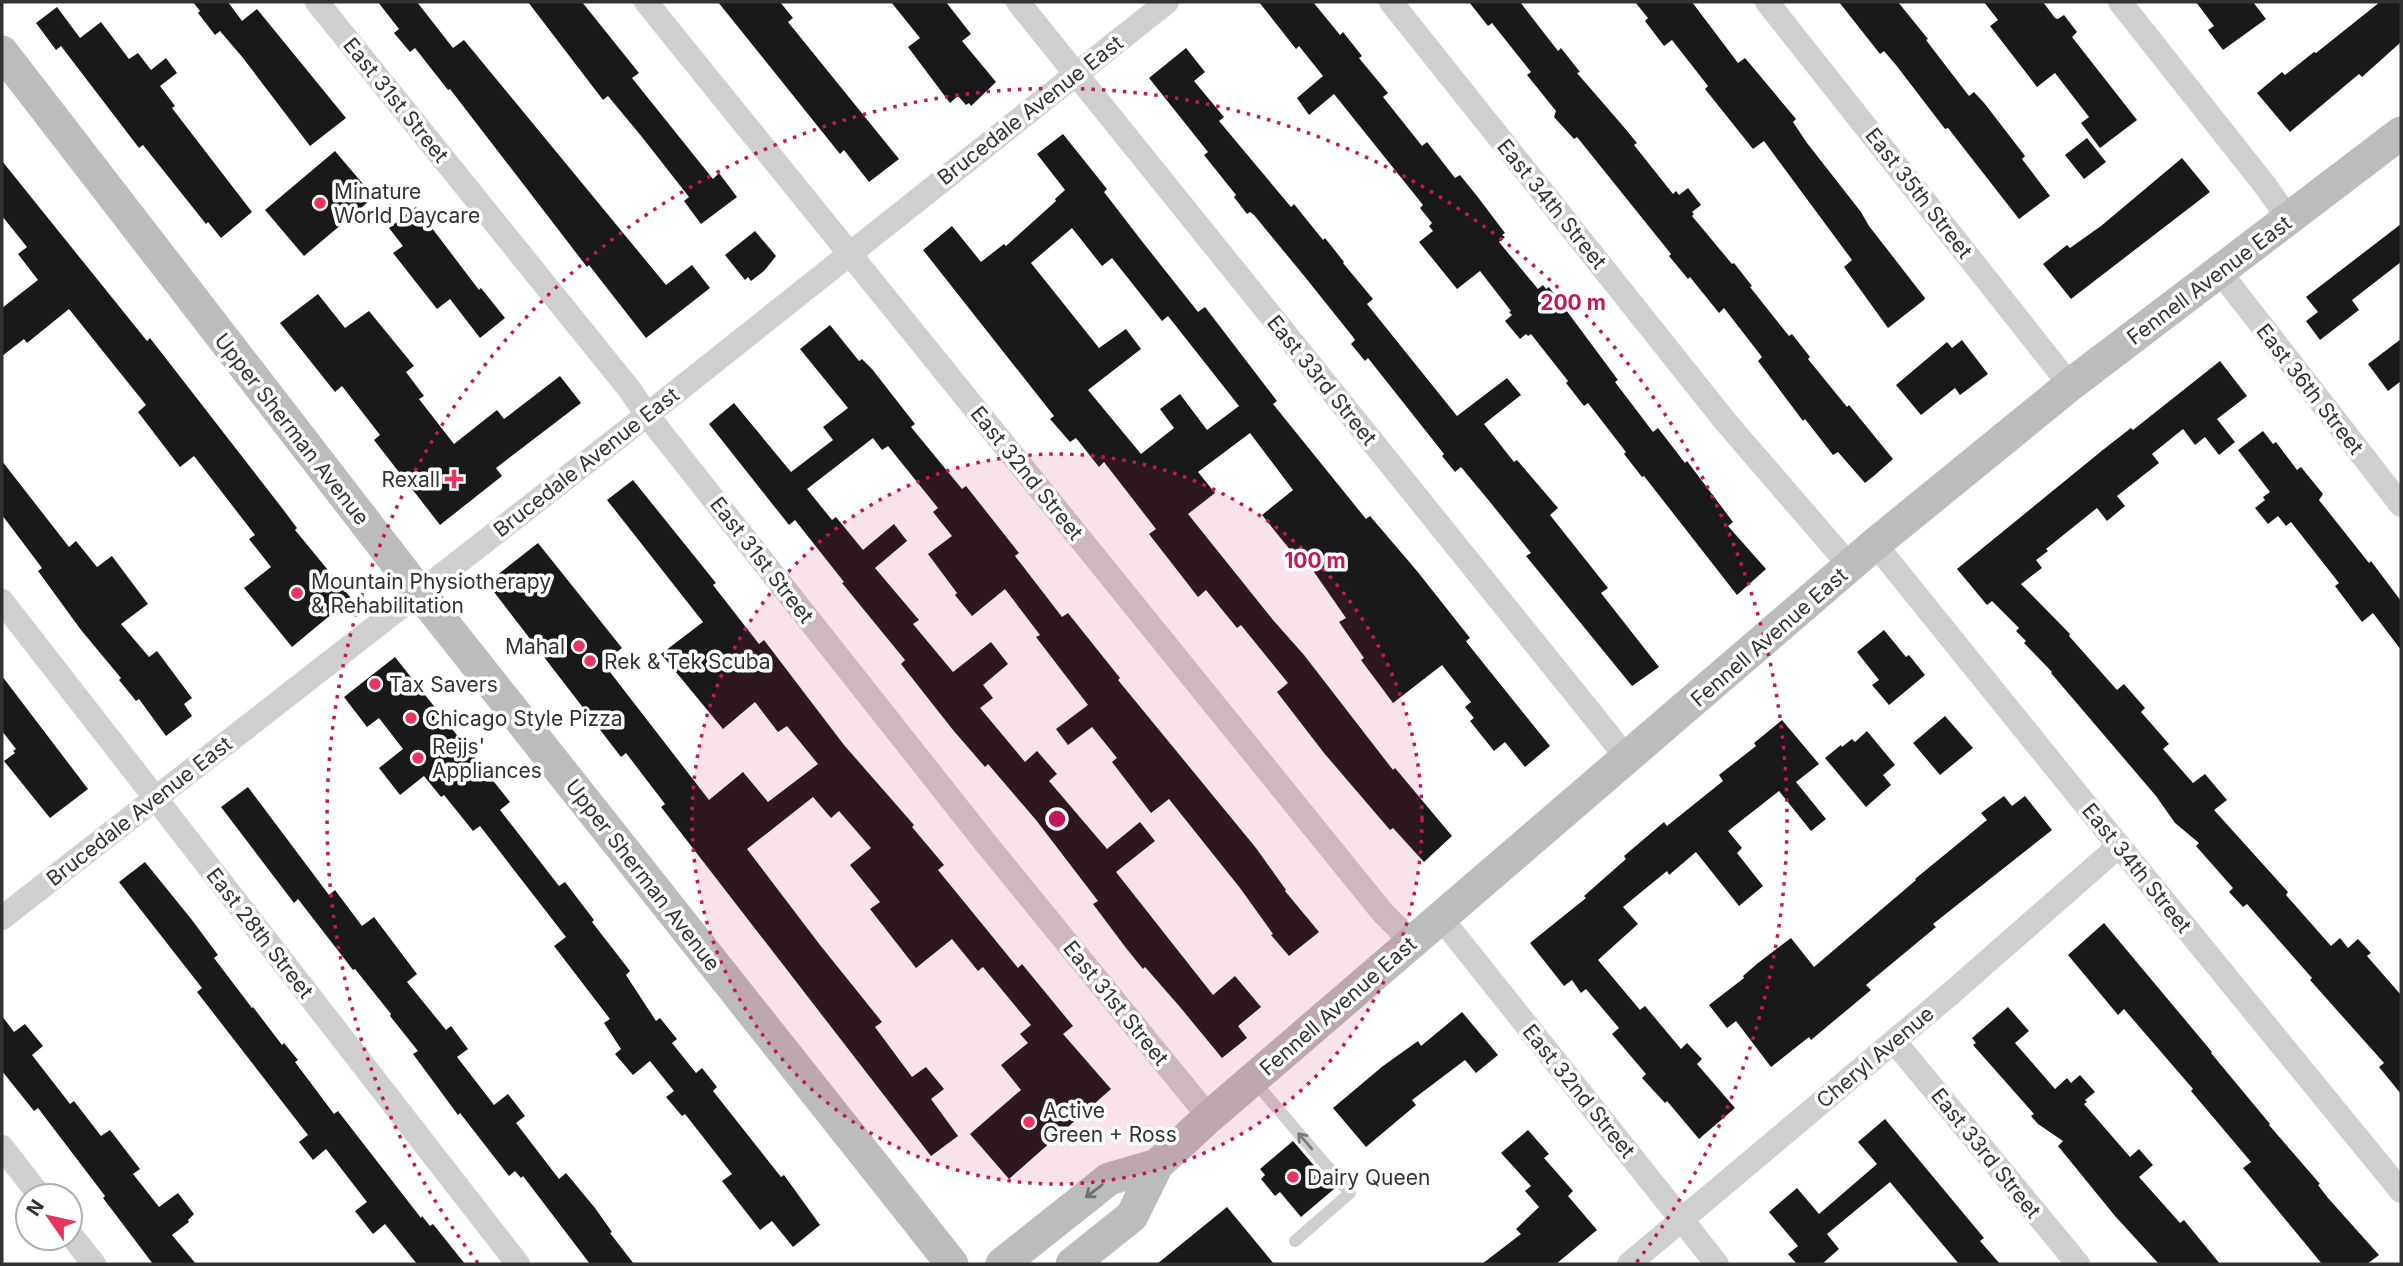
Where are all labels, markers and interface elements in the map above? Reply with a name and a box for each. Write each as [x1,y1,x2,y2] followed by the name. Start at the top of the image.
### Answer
[932,30,1128,190] street label: Brucedale Avenue East
[338,33,454,167] street label: East 31st Street
[1860,123,1978,263] street label: East 35th Street
[1492,134,1612,274] street label: East 34th Street
[334,179,480,228] place label: Minature World Daycare
[312,195,328,211] marker: Minature World Daycare
[2122,210,2296,350] street label: Fennell Avenue East
[1540,290,1606,315] text: 200 m
[1262,310,1382,450] street label: East 33rd Street
[2251,319,2369,459] street label: East 36th Street
[209,328,375,530] street label: Upper Sherman Avenue
[488,382,684,542] street label: Brucedale Avenue East
[966,401,1089,545] street label: East 32nd Street
[382,467,440,492] place label: Rexall
[446,471,462,487] marker: Rexall
[705,492,819,628] street label: East 31st Street
[1284,548,1346,573] text: 100 m
[1686,562,1852,712] street label: Fennell Avenue East
[311,569,551,618] place label: Mountain Physiotherapy & Rehabilitation
[289,585,305,601] marker: Mountain Physiotherapy & Rehabilitation
[505,634,565,659] place label: Mahal
[571,638,587,654] marker: Mahal
[604,649,771,674] place label: Rek & Tek Scuba
[582,653,598,669] marker: Rek & Tek Scuba
[389,672,498,697] place label: Tax Savers
[367,676,383,692] marker: Tax Savers
[425,706,623,731] place label: Chicago Style Pizza
[403,710,419,726] marker: Chicago Style Pizza
[41,731,237,891] street label: Brucedale Avenue East
[432,734,542,783] place label: Rejjs' Appliances
[410,750,426,766] marker: Rejjs' Appliances
[560,774,726,976] street label: Upper Sherman Avenue
[2077,798,2197,938] street label: East 34th Street
[1045,807,1069,831] centre of rings
[201,863,319,1003] street label: East 28th Street
[1255,931,1421,1081] street label: Fennell Avenue East
[1058,936,1174,1070] street label: East 31st Street
[1811,1001,1939,1113] street label: Cheryl Avenue
[1518,1019,1641,1163] street label: East 32nd Street
[1926,1083,2046,1223] street label: East 33rd Street
[1043,1098,1177,1147] place label: Active Green + Ross
[1021,1114,1037,1130] marker: Active Green + Ross
[1297,1132,1313,1150] one-way arrow
[1307,1165,1430,1190] place label: Dairy Queen
[1285,1169,1301,1185] marker: Dairy Queen
[14,1182,84,1252] north arrow
[1086,1183,1104,1199] one-way arrow
[22,1195,49,1220] text: N

